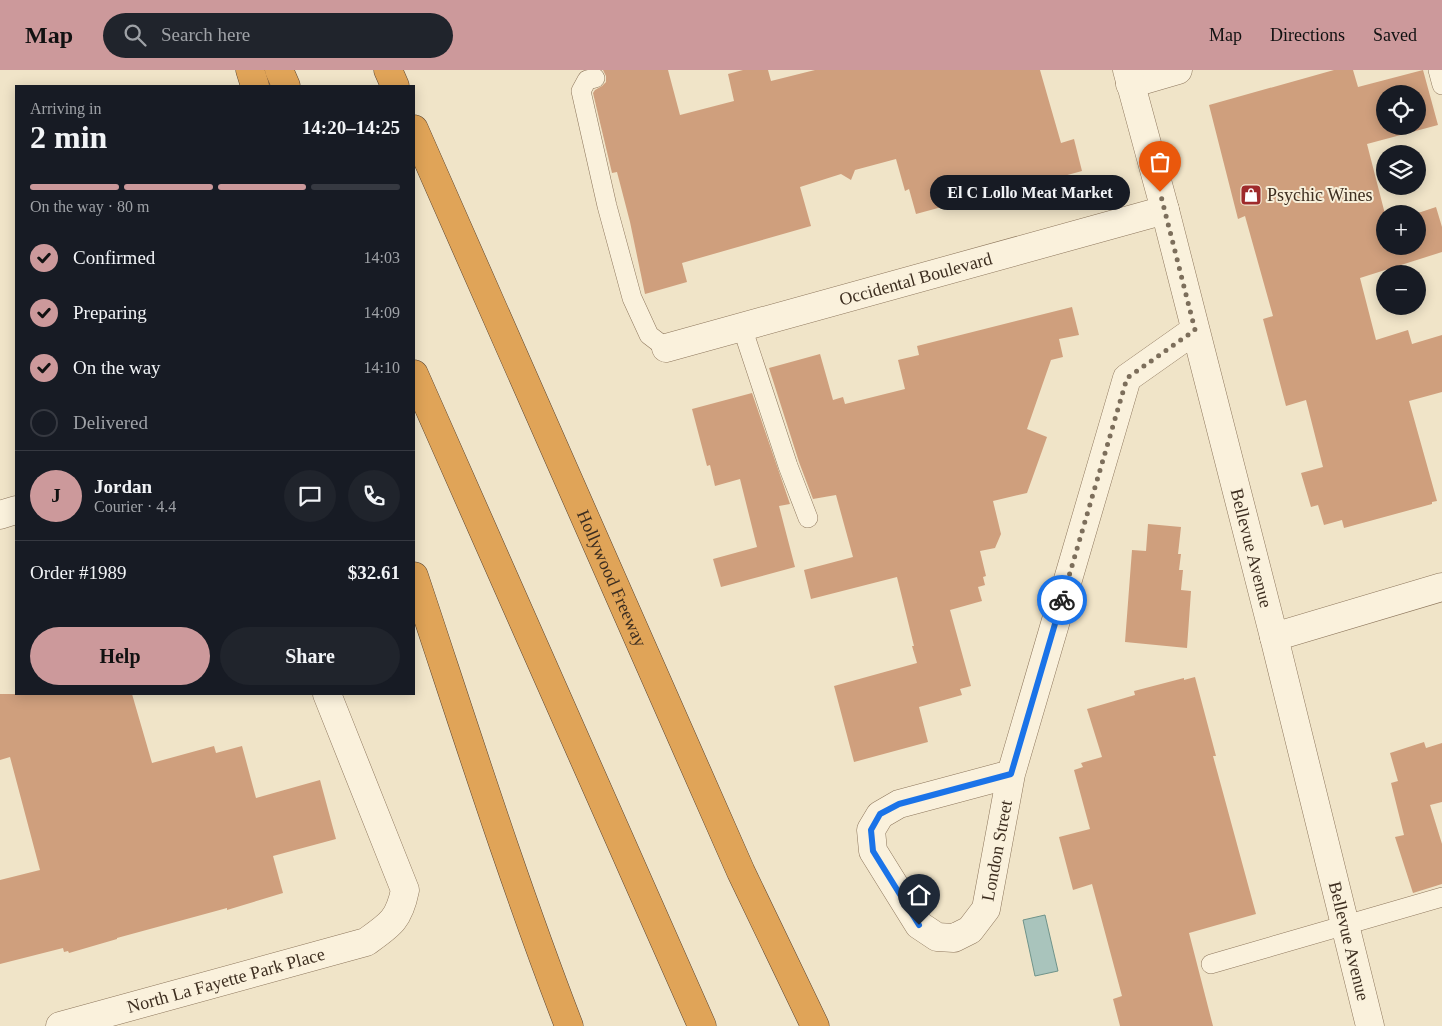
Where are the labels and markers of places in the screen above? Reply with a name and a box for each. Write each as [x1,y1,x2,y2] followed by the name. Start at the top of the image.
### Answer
[1139,141,1181,192] pin
[930,174,1130,210] callout: El C Lollo Meat Market
[1239,183,1263,207] shop icon: Psychic Wines
[1267,185,1372,205] place label: Psychic Wines
[898,874,940,925] pin

